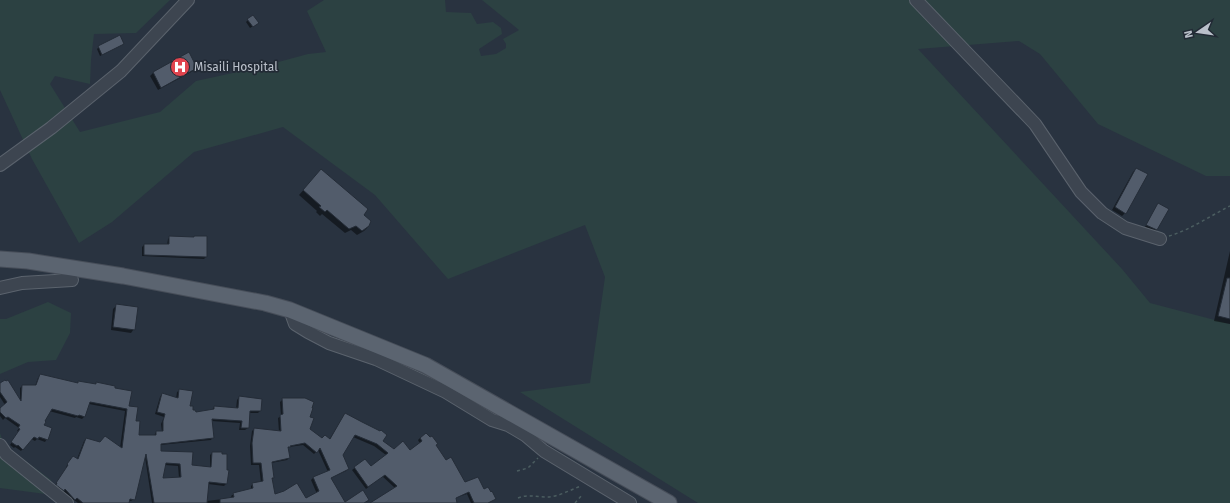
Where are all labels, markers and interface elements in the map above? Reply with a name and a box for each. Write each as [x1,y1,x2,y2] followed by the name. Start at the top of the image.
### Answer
[1178,12,1218,52] north arrow
[1182,29,1196,39] text: N
[169,56,191,78] hospital icon: Misaili Hospital
[194,60,278,74] place label: Misaili Hospital

